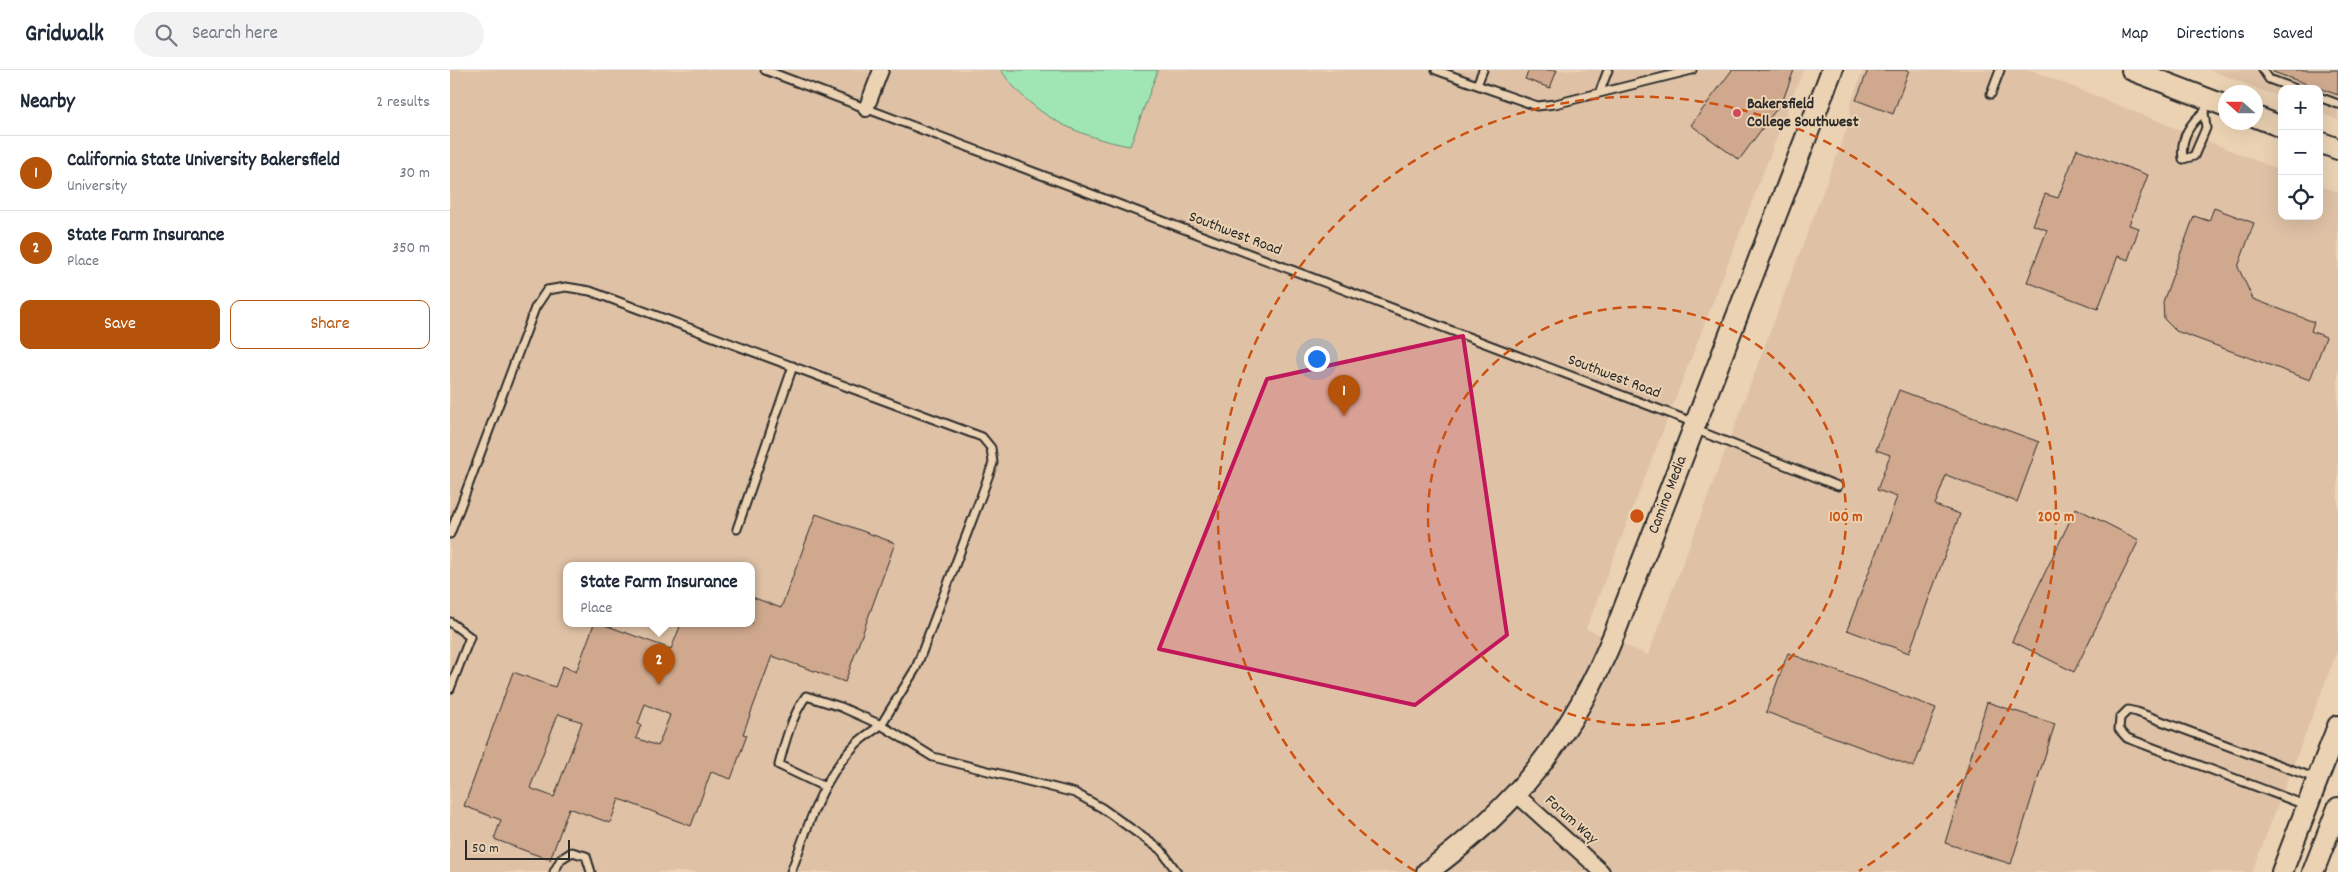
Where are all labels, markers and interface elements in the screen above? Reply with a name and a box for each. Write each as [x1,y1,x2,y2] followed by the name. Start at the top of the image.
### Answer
[134,12,484,57] search box
[25,18,104,52] text: Gridwalk
[152,21,180,49] icon: search
[192,21,278,48] text: Search here
[2121,22,2148,47] text: Map
[2176,22,2245,47] text: Directions
[2273,22,2313,47] text: Saved
[2218,85,2263,130] north arrow
[2278,85,2323,220] map controls
[2278,85,2323,130] button: +
[20,88,75,118] text: Nearby
[376,91,430,114] text: 2 results
[1747,93,1859,134] place label: Bakersfield College Southwest
[1731,107,1743,119] marker: Bakersfield College Southwest
[2278,130,2323,175] button: −
[67,148,340,175] text: California State University Bakersfield
[34,162,38,185] text: 1
[400,162,430,185] text: 30 m
[67,175,127,198] text: University
[2278,175,2323,220] button: locate
[1185,206,1285,262] street label: Southwest Road
[67,223,224,250] text: State Farm Insurance
[33,237,40,260] text: 2
[392,237,430,260] text: 350 m
[67,250,99,273] text: Place
[20,300,220,349] button: Save
[230,300,430,349] button: Share
[1304,346,1330,372] your location
[1564,349,1664,405] street label: Southwest Road
[1328,375,1360,416] pin: 1
[1643,452,1694,537] street label: Camino Media
[1628,507,1646,525] centre of rings
[1829,507,1863,529] text: 100 m
[2038,507,2074,529] text: 200 m
[563,562,755,627] popup
[580,570,738,597] text: State Farm Insurance
[580,597,612,620] text: Place
[643,644,675,685] pin: 2
[1539,790,1603,851] street label: Forum Way
[465,837,570,860] scale bar
[472,839,499,859] text: 50 m

